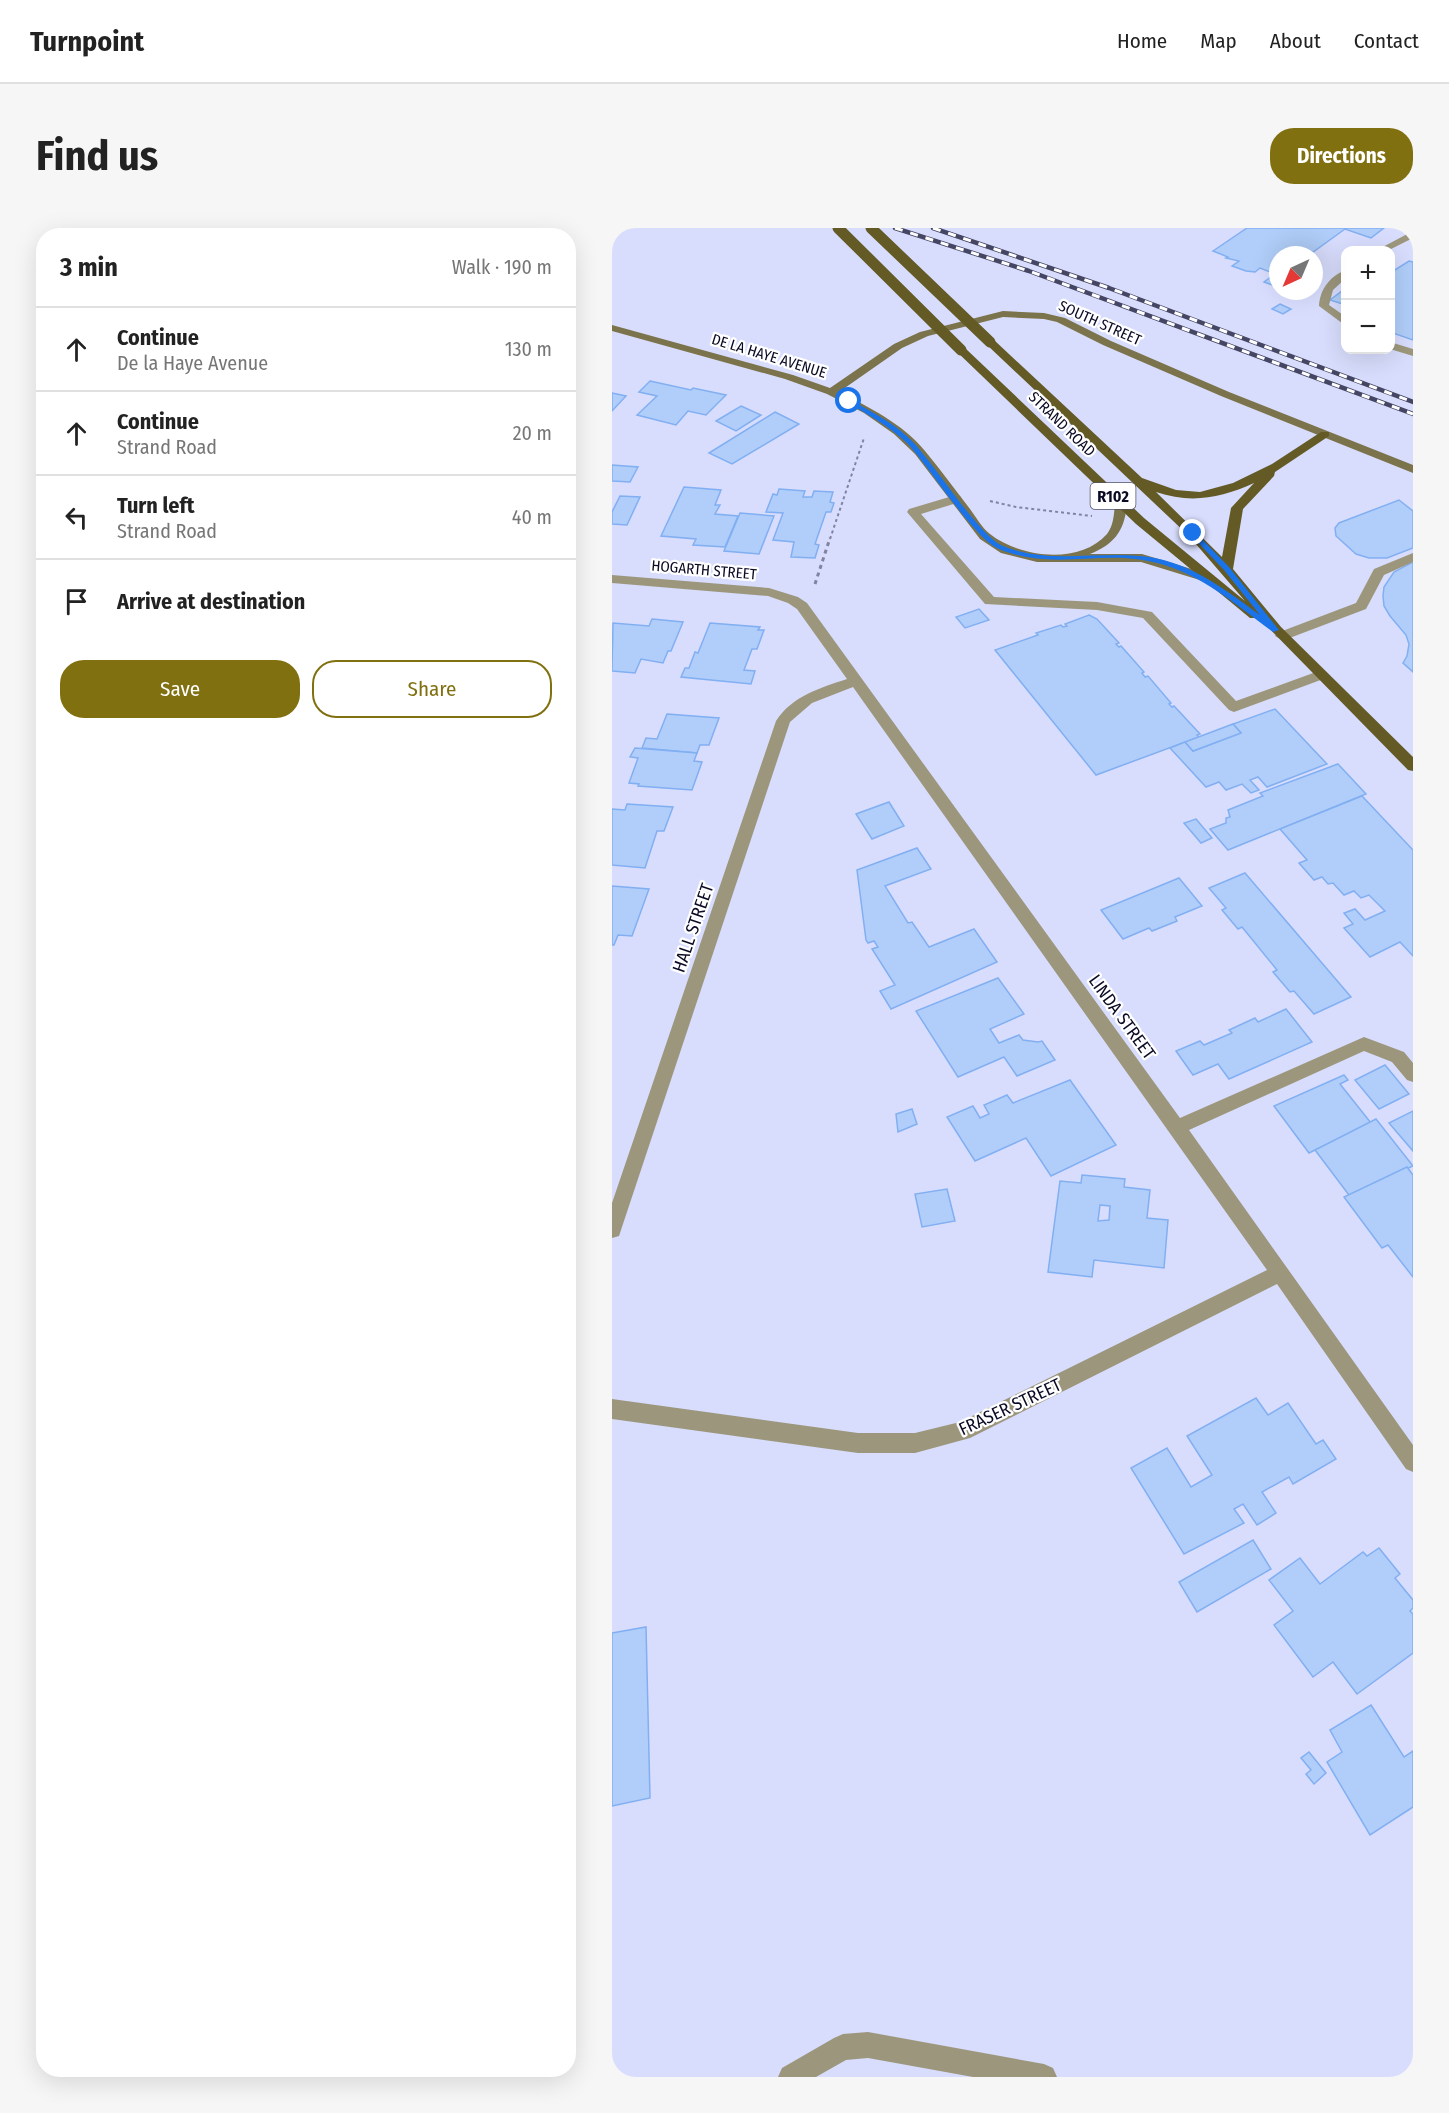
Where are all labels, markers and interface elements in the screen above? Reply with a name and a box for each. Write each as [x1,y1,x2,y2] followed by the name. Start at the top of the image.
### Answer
[30,25,144,58] text: Turnpoint
[1117,28,1167,54] text: Home
[1200,28,1237,54] text: Map
[1270,28,1321,54] text: About
[1354,28,1419,54] text: Contact
[1270,128,1413,184] button: Directions
[36,131,158,181] text: Find us
[1269,246,1323,300] north arrow
[1341,246,1395,354] map controls
[1341,246,1395,300] button: +
[60,252,118,283] text: 3 min
[452,255,552,279] text: Walk · 190 m
[1056,297,1144,349] street label: SOUTH STREET
[1341,300,1395,354] button: −
[117,324,199,351] text: Continue
[710,330,828,382] street label: DE LA HAYE AVENUE
[60,333,93,366] icon: ahead
[505,337,552,361] text: 130 m
[117,351,268,375] text: De la Haye Avenue
[835,387,861,413] route start
[1025,388,1099,460] street label: STRAND ROAD
[117,408,199,435] text: Continue
[60,417,93,450] icon: ahead
[513,421,552,445] text: 20 m
[117,435,217,459] text: Strand Road
[1090,483,1136,509] road number: R102
[117,492,195,519] text: Turn left
[60,501,93,534] icon: left
[512,505,552,529] text: 40 m
[117,519,217,543] text: Strand Road
[1179,519,1205,545] route end
[651,556,757,584] street label: HOGARTH STREET
[60,585,93,618] icon: arrive
[117,588,305,615] text: Arrive at destination
[60,660,300,718] button: Save
[312,660,552,718] button: Share
[668,880,719,975] street label: HALL STREET
[1084,970,1161,1064] street label: LINDA STREET
[955,1373,1065,1440] street label: FRASER STREET

